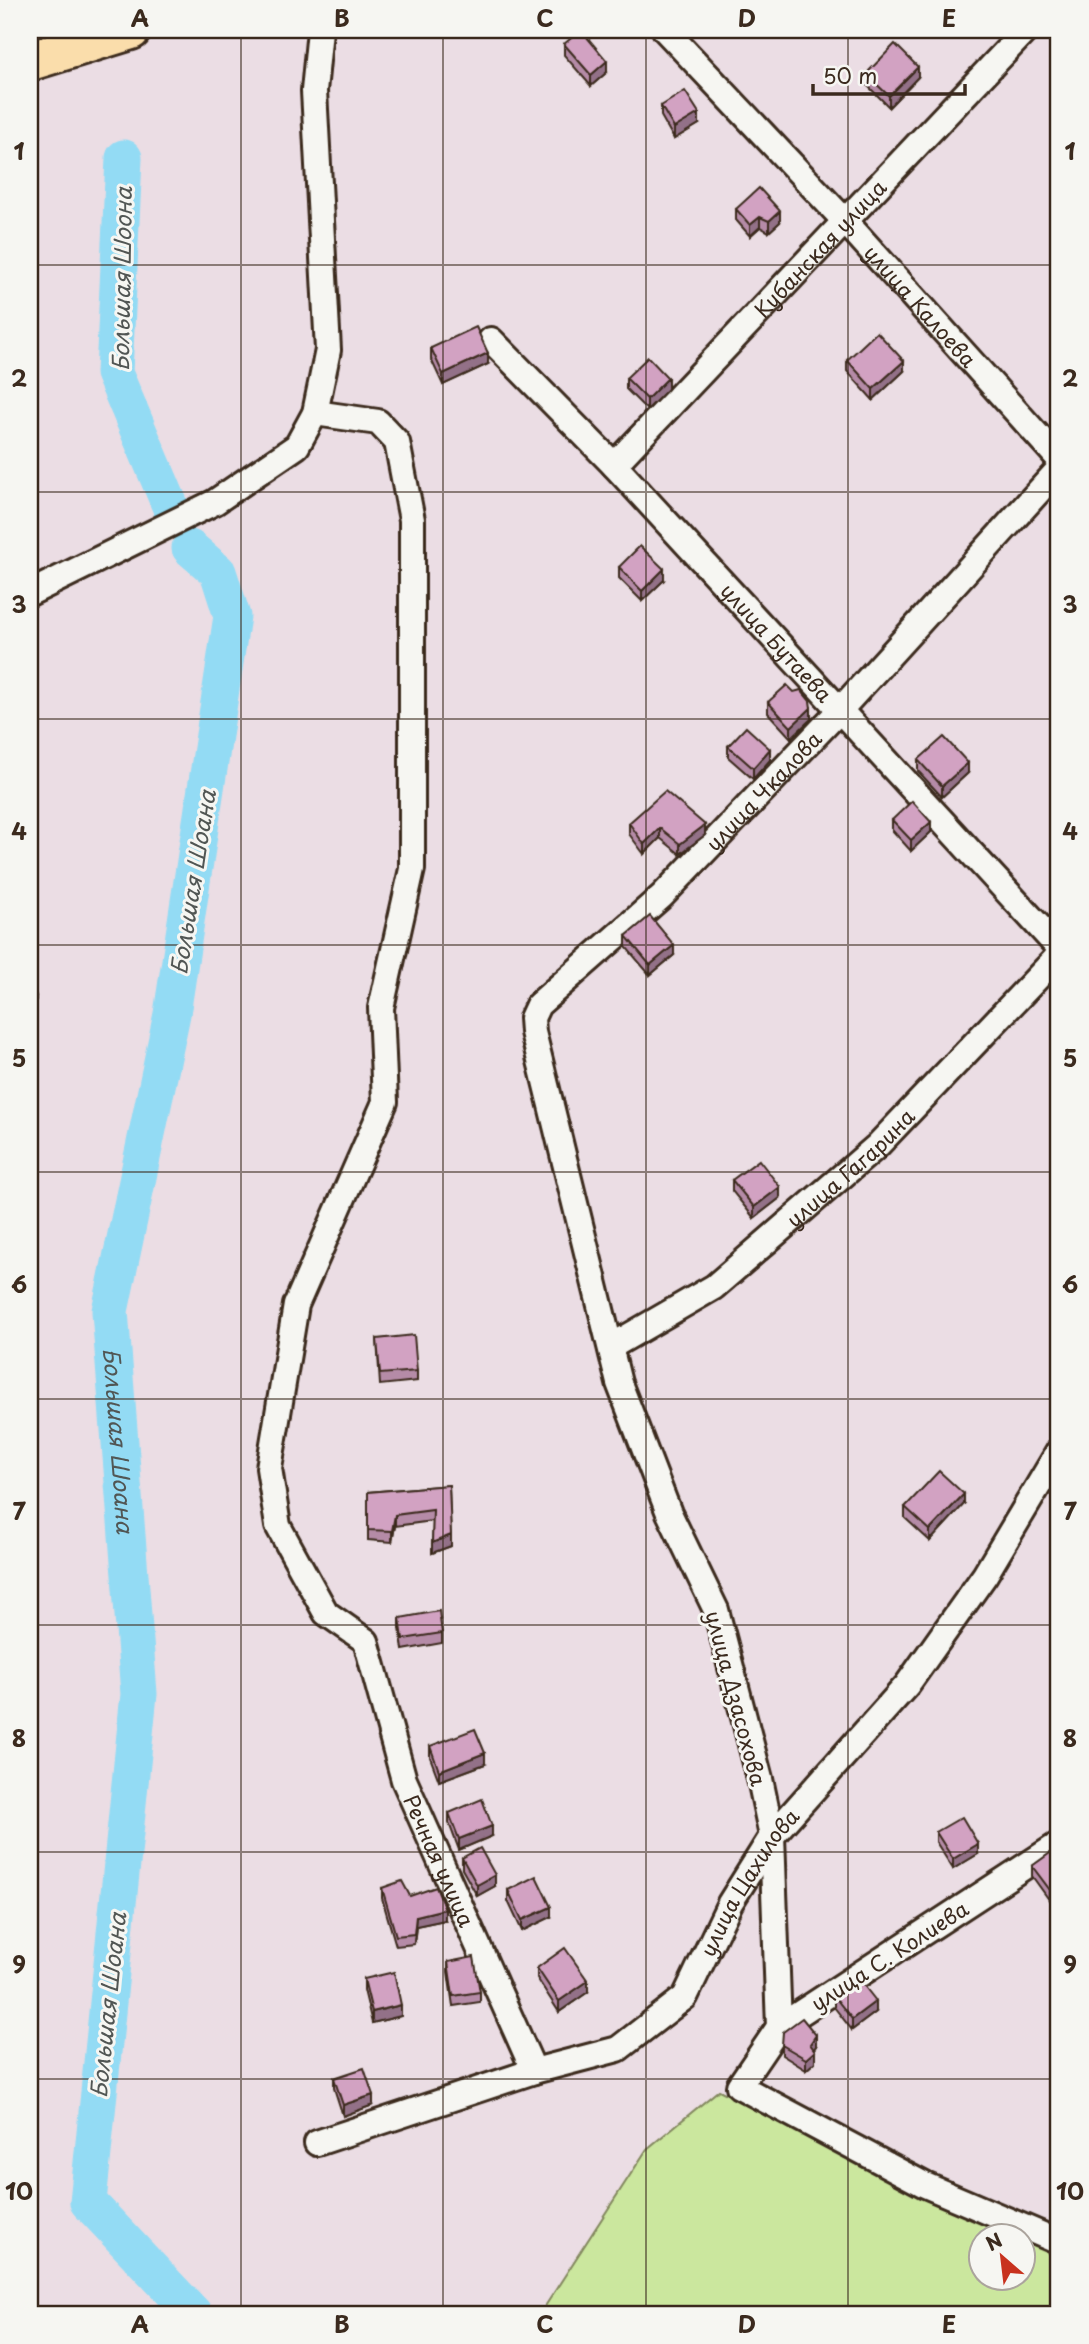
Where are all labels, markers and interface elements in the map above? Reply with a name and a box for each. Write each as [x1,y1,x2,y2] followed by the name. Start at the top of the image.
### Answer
[131,0,149,35] text: A
[334,0,350,35] text: B
[536,0,554,35] text: C
[738,0,756,35] text: D
[942,0,956,35] text: E
[813,52,965,96] scale bar
[823,59,877,91] text: 50 m
[14,133,25,168] text: 1
[1065,133,1076,168] text: 1
[746,171,894,324] street label: Кубанская улица
[102,186,140,371] water label: Большая Шоона
[857,237,985,374] street label: улица Калоева
[11,360,27,395] text: 2
[1062,360,1078,395] text: 2
[714,575,841,709] street label: улица Бутаева
[11,586,27,621] text: 3
[1062,586,1078,621] text: 3
[698,723,828,858] street label: улица Чкалова
[160,787,224,977] water label: Большая Шоана
[11,813,27,848] text: 4
[1062,813,1078,848] text: 4
[12,1040,26,1075] text: 5
[1063,1040,1077,1075] text: 5
[779,1100,922,1234] street label: улица Гагарина
[11,1266,27,1301] text: 6
[1062,1266,1078,1301] text: 6
[95,1347,144,1535] water label: Большая Шоана
[12,1493,26,1528] text: 7
[1063,1493,1077,1528] text: 7
[698,1607,776,1789] street label: улица Дзасохова
[12,1720,26,1755] text: 8
[1063,1720,1077,1755] text: 8
[396,1789,484,1932] street label: Речная улица
[691,1801,806,1961] street label: улица Цахилова
[804,1892,974,2018] street label: улица С. Колиева
[80,1910,134,2099] water label: Большая Шоана
[12,1946,26,1981] text: 9
[1063,1946,1077,1981] text: 9
[5,2173,33,2208] text: 10
[1056,2173,1084,2208] text: 10
[967,2222,1036,2292] north arrow
[980,2225,1007,2257] text: N
[131,2306,149,2341] text: A
[334,2306,350,2341] text: B
[536,2306,554,2341] text: C
[738,2306,756,2341] text: D
[942,2306,956,2341] text: E

